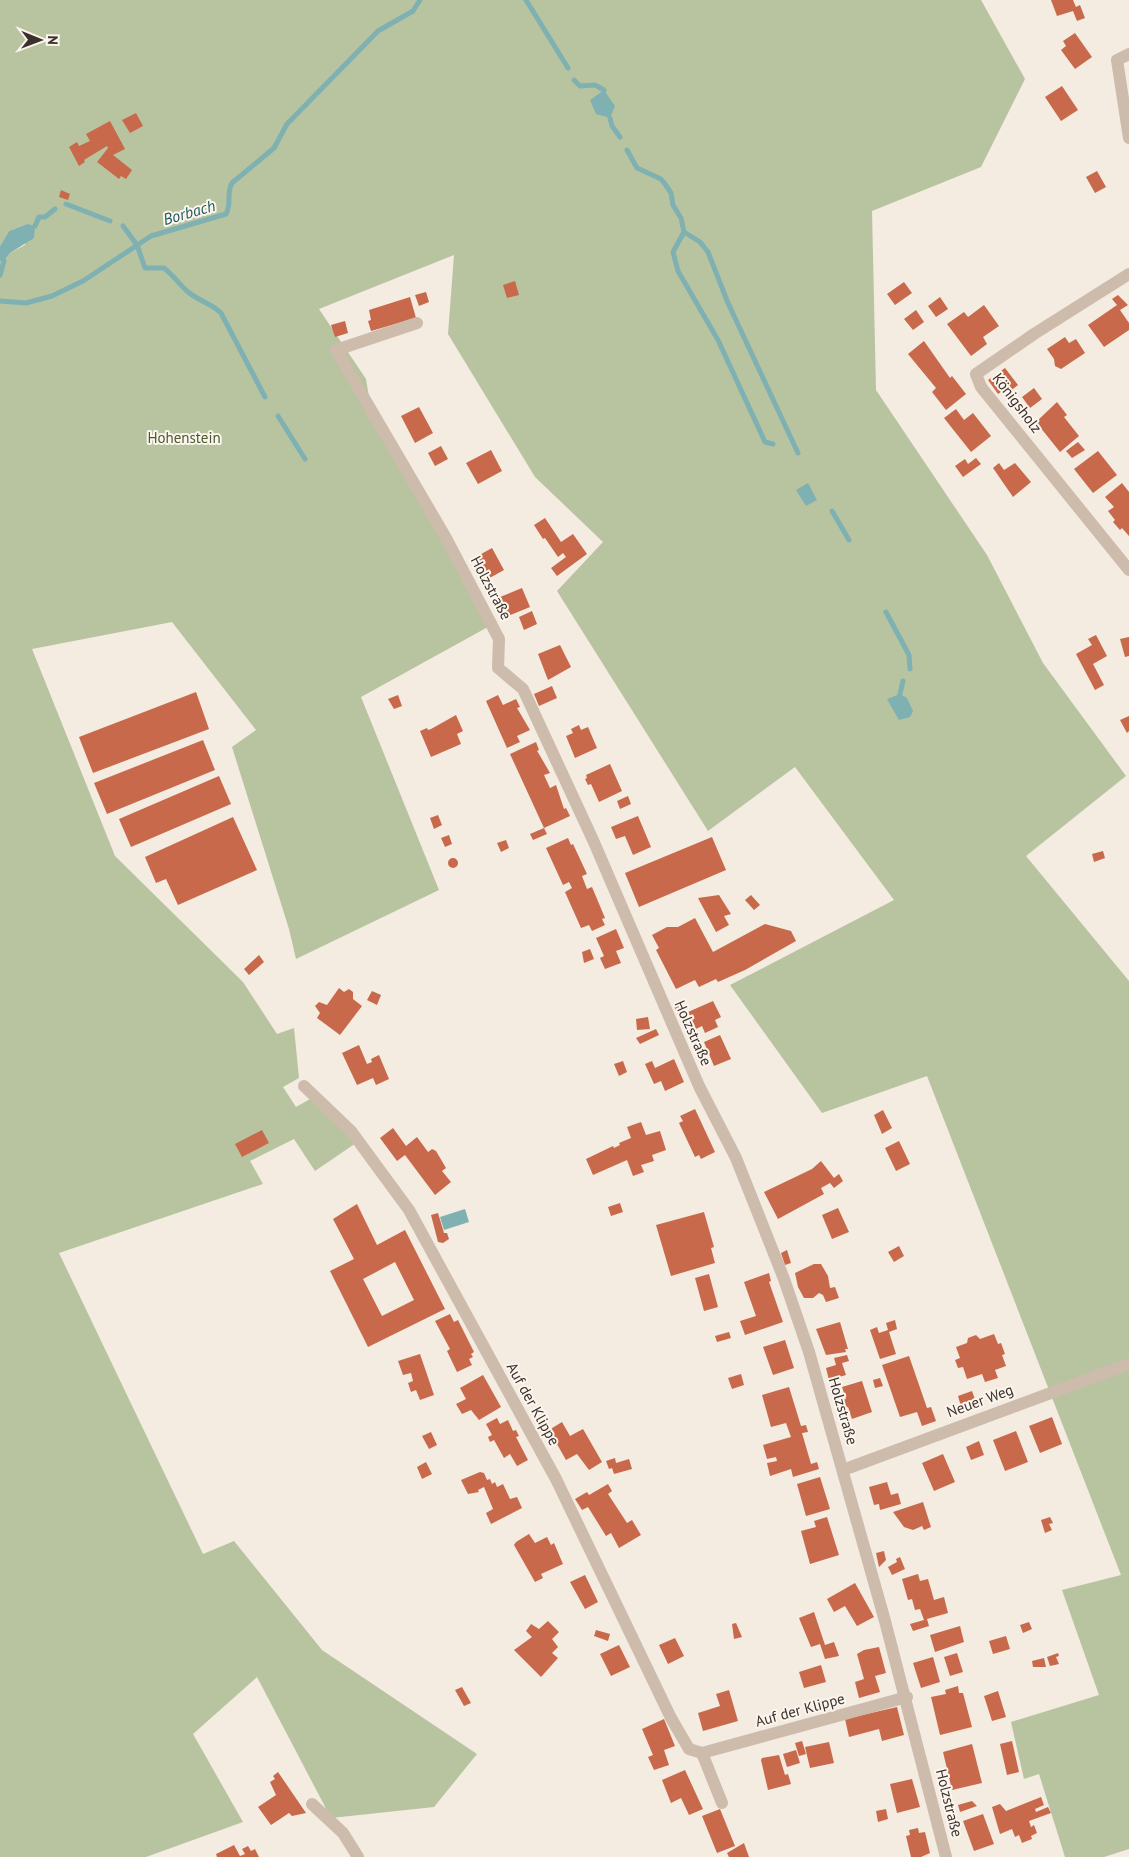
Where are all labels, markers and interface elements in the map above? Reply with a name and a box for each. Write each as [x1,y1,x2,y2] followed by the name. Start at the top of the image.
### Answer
[15,15,65,65] north arrow
[44,35,62,45] text: N
[161,195,217,229] water label: Borbach
[989,369,1046,437] street label: Königsholz
[147,428,221,447] park label: Hohenstein
[467,553,516,623] street label: Holzstraße
[671,997,716,1068] street label: Holzstraße
[503,1359,564,1449] street label: Auf der Klippe
[825,1375,862,1447] street label: Holzstraße
[944,1380,1016,1421] street label: Neuer Weg
[753,1688,847,1731] street label: Auf der Klippe
[932,1767,967,1839] street label: Holzstraße

